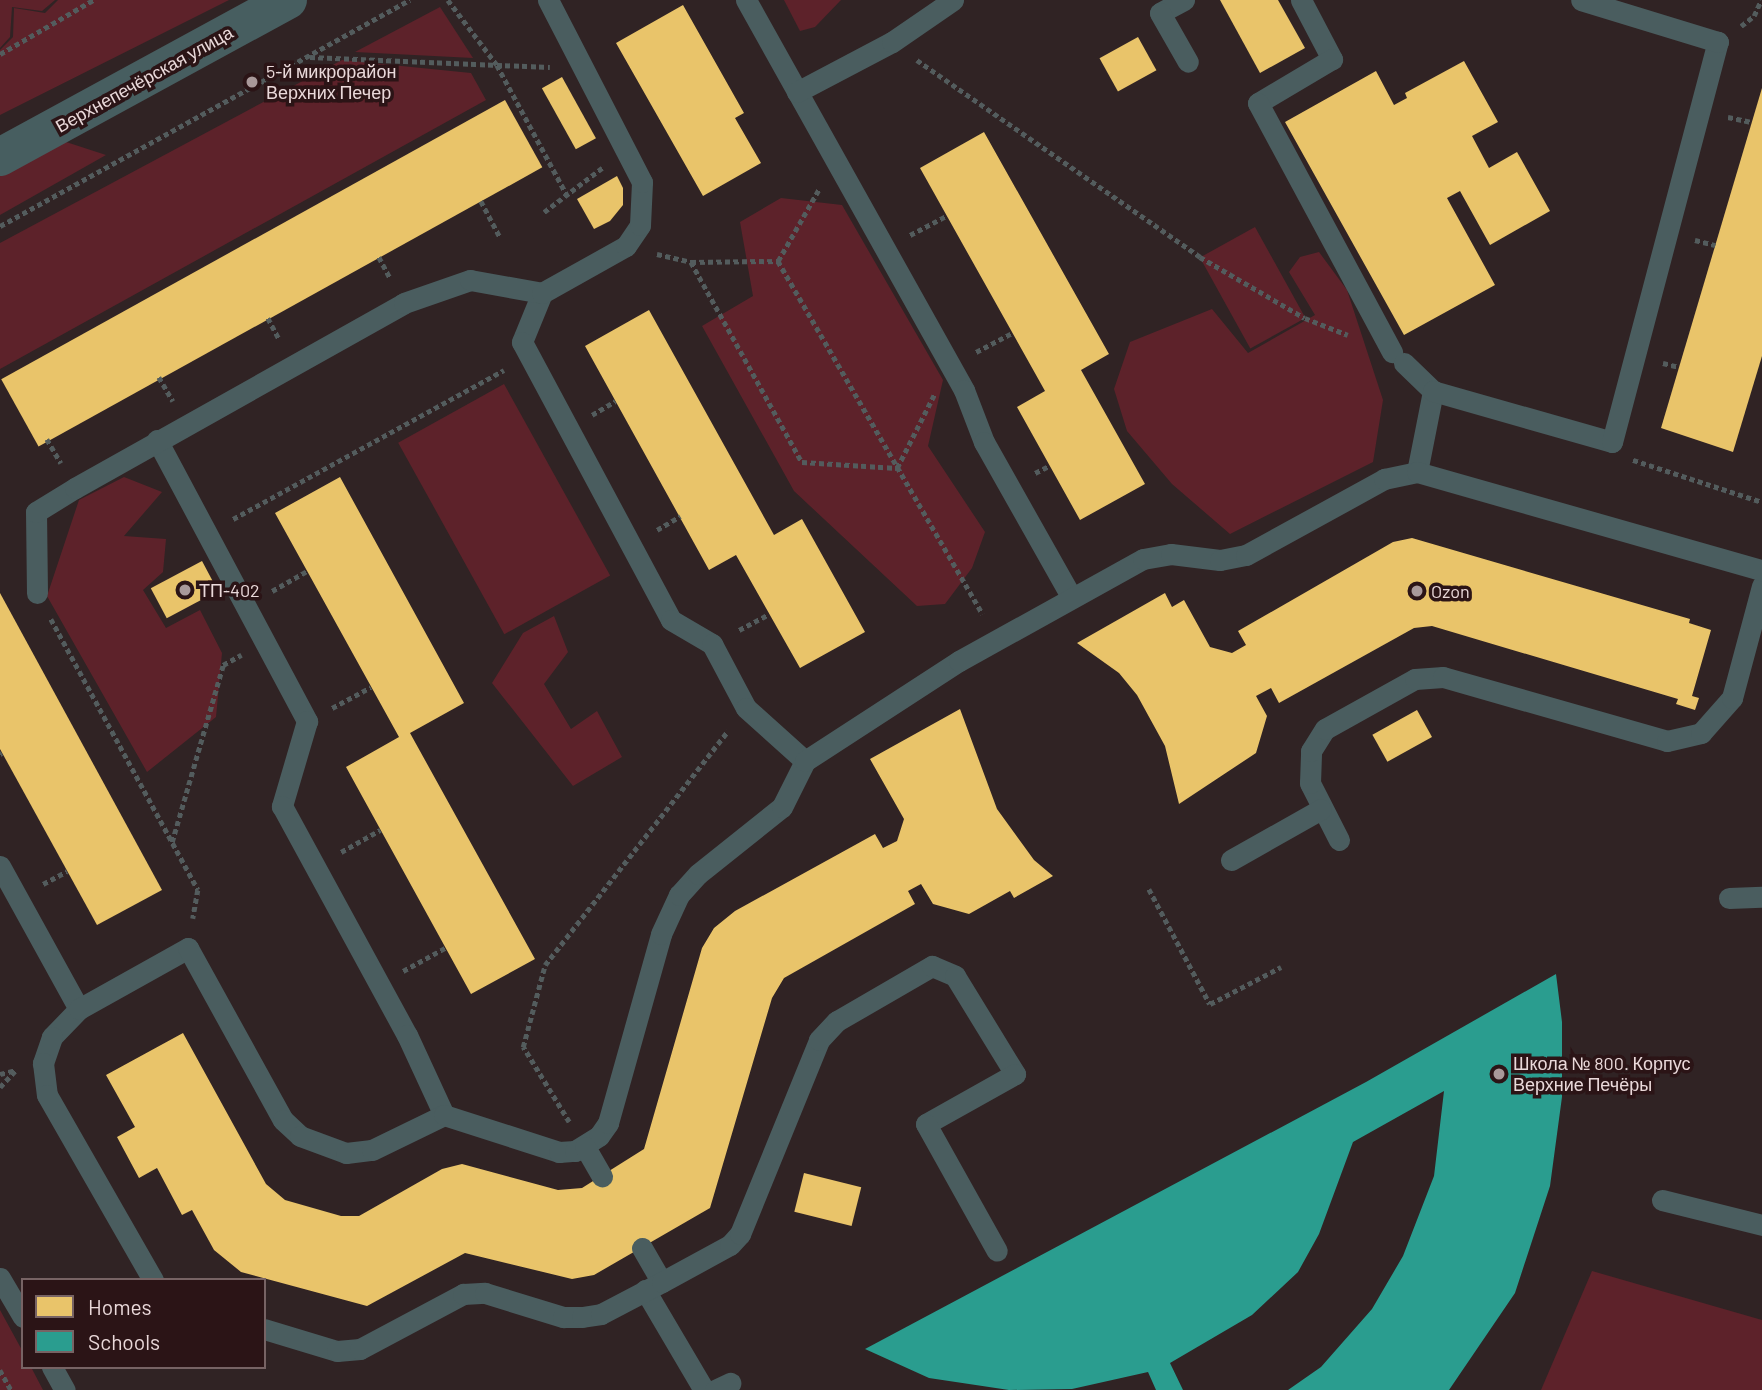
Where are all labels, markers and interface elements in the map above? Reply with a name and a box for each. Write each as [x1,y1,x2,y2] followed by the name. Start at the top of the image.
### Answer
[52,21,236,137] street label: Верхнепечёрская улица
[266,61,396,104] place label: 5-й микрорайон Верхних Печер
[244,74,260,90] marker: 5-й микрорайон Верхних Печер
[199,579,260,601] place label: ТП-402
[1431,580,1470,602] place label: Ozon
[177,582,193,598] marker: ТП-402
[1409,583,1425,599] marker: Ozon
[1513,1053,1691,1096] place label: Школа № 800. Корпус Верхние Печёры
[1491,1066,1507,1082] marker: Школа № 800. Корпус Верхние Печёры
[21,1278,266,1369] legend
[88,1294,152,1319] text: Homes
[88,1329,160,1354] text: Schools

